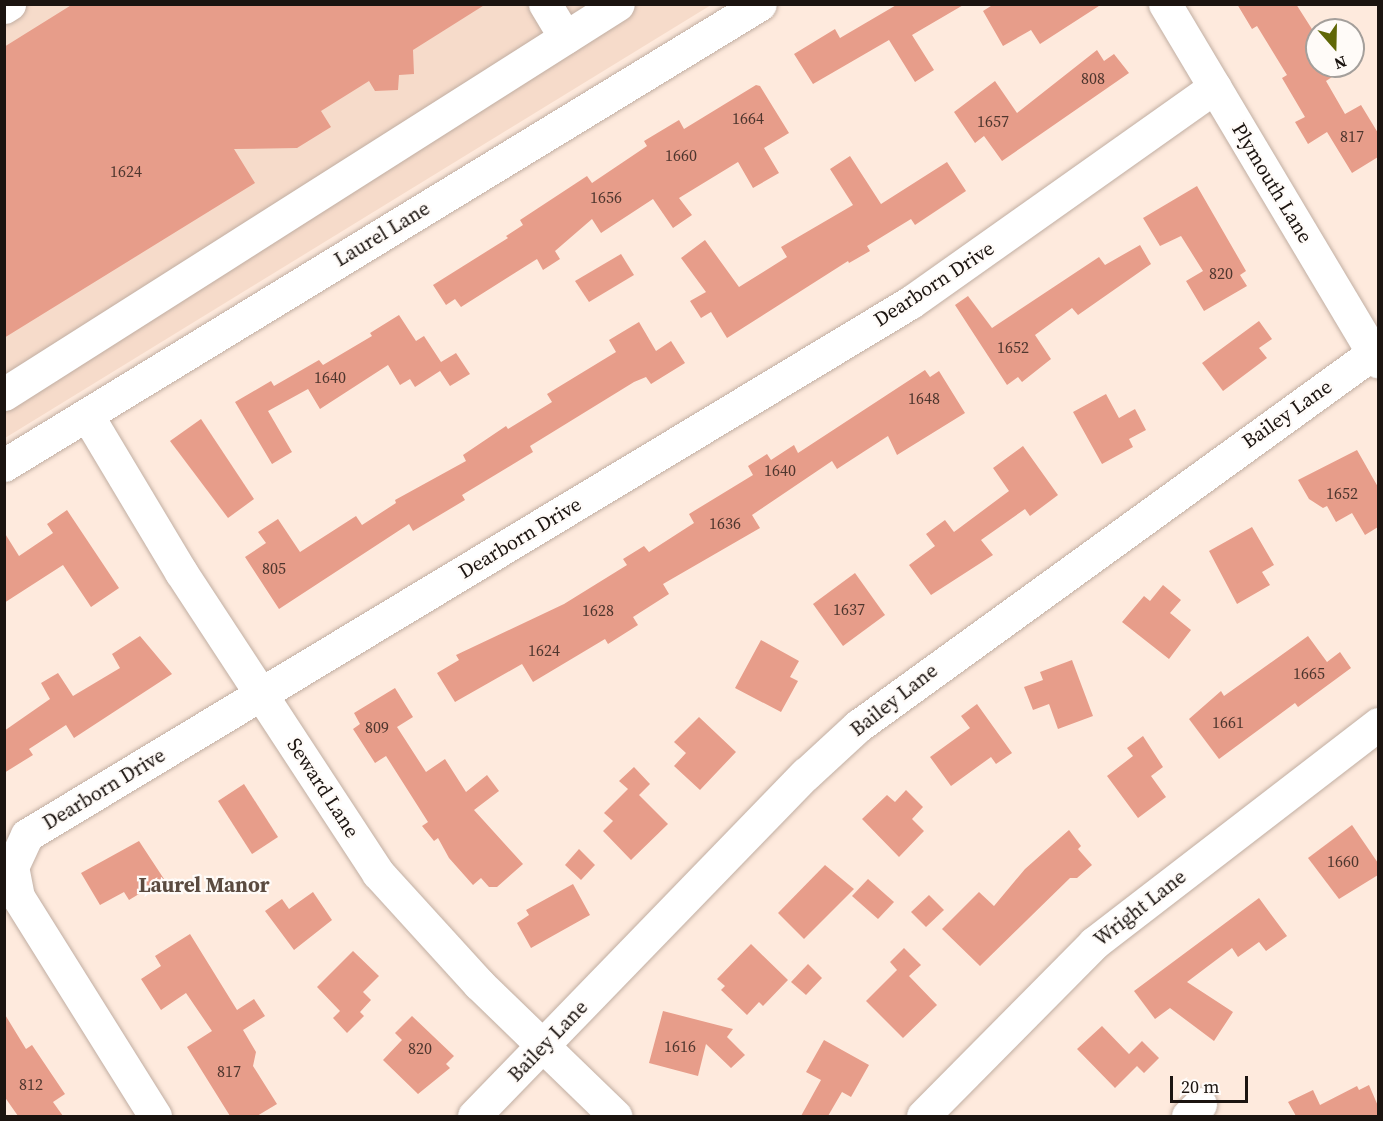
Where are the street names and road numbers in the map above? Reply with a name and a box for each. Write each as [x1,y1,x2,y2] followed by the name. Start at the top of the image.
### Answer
[1227,119,1317,247] street label: Plymouth Lane
[330,196,434,272] street label: Laurel Lane
[869,236,999,332] street label: Dearborn Drive
[1238,374,1336,454] street label: Bailey Lane
[454,492,586,584] street label: Dearborn Drive
[846,659,942,741] street label: Bailey Lane
[282,734,364,842] street label: Seward Lane
[38,743,170,835] street label: Dearborn Drive
[1089,865,1191,951] street label: Wright Lane
[503,995,593,1087] street label: Bailey Lane

